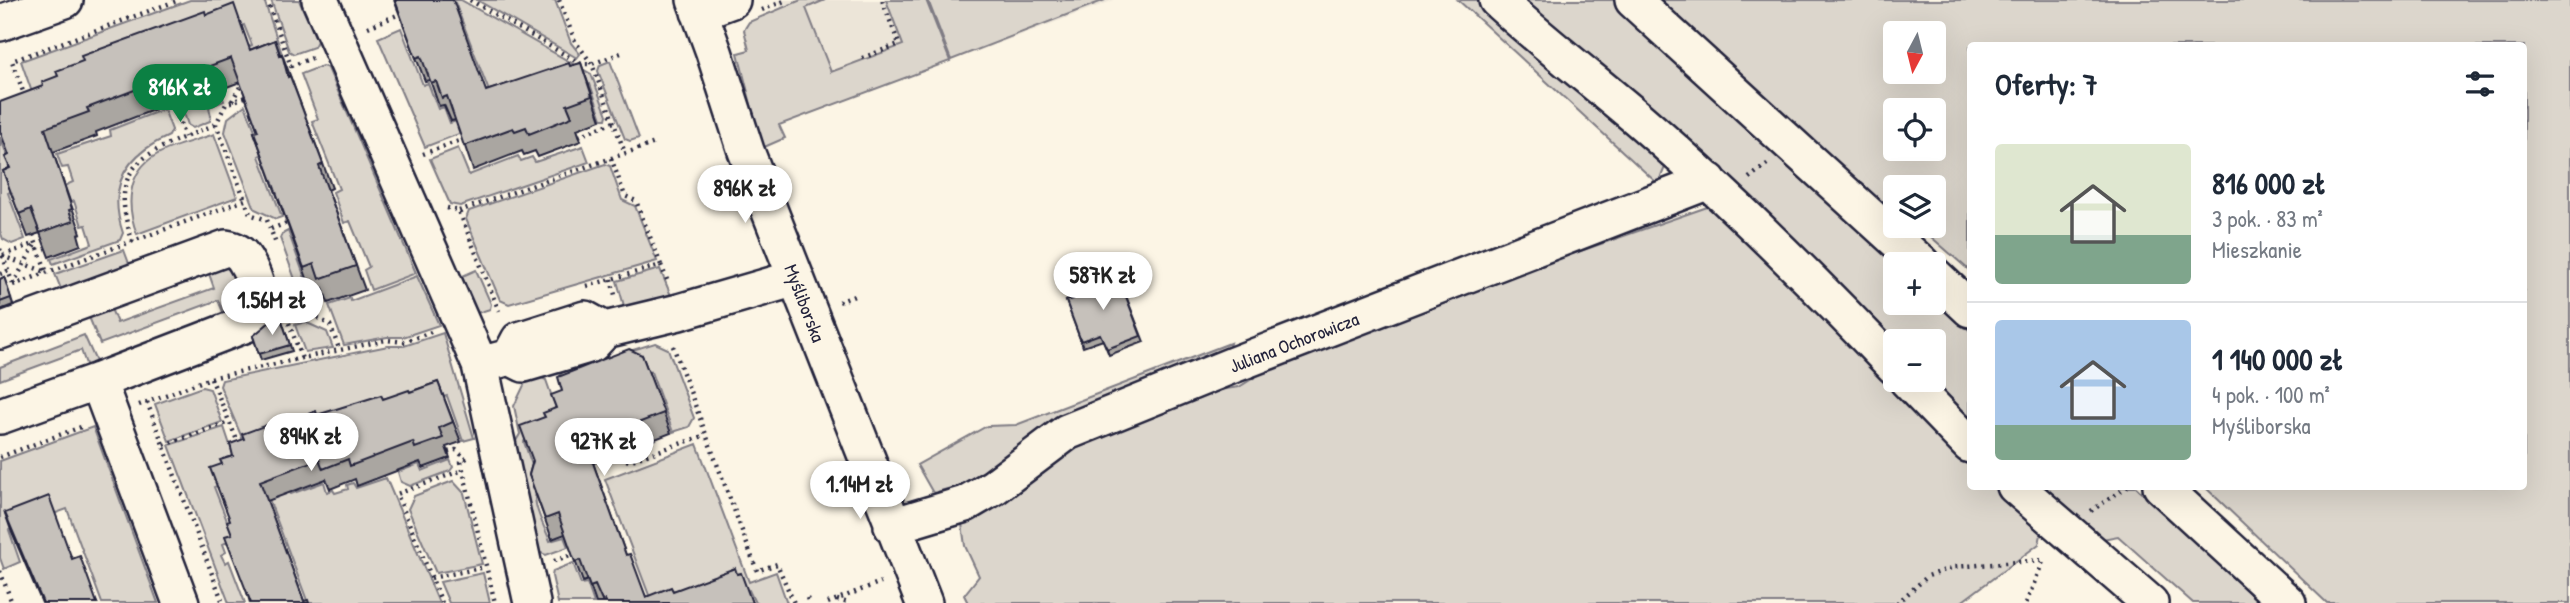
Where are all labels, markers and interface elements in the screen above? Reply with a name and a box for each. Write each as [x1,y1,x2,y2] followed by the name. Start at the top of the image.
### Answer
[1883,21,1946,84] north arrow
[1883,21,1946,392] map controls
[115,64,245,124] pin: 816K zł
[1995,64,2098,104] text: Oferty: 7
[2461,65,2499,103] icon: filters
[148,71,212,102] text: 816K zł
[1883,98,1946,161] button: locate
[2212,163,2326,203] text: 816 000 zł
[680,166,810,225] pin: 896K zł
[713,172,777,203] text: 896K zł
[2051,172,2135,256] icon: home
[1883,175,1946,238] button: layers
[2212,203,2323,234] text: 3 pok. · 83 m²
[2212,234,2302,265] text: Mieszkanie
[1038,252,1168,312] pin: 587K zł
[1883,252,1946,315] button: +
[1070,259,1136,290] text: 587K zł
[778,260,832,346] street label: Myśliborska
[200,278,344,337] pin: 1.56M zł
[237,284,307,315] text: 1.56M zł
[1226,305,1363,379] street label: Juliana Ochorowicza
[1883,329,1946,392] button: −
[2212,339,2344,379] text: 1 140 000 zł
[2051,348,2135,432] icon: home
[2212,379,2330,410] text: 4 pok. · 100 m²
[2212,410,2311,441] text: Myśliborska
[246,414,376,473] pin: 894K zł
[539,419,669,478] pin: 927K zł
[280,420,342,451] text: 894K zł
[571,425,637,456] text: 927K zł
[788,462,932,521] pin: 1.14M zł
[826,468,894,499] text: 1.14M zł

